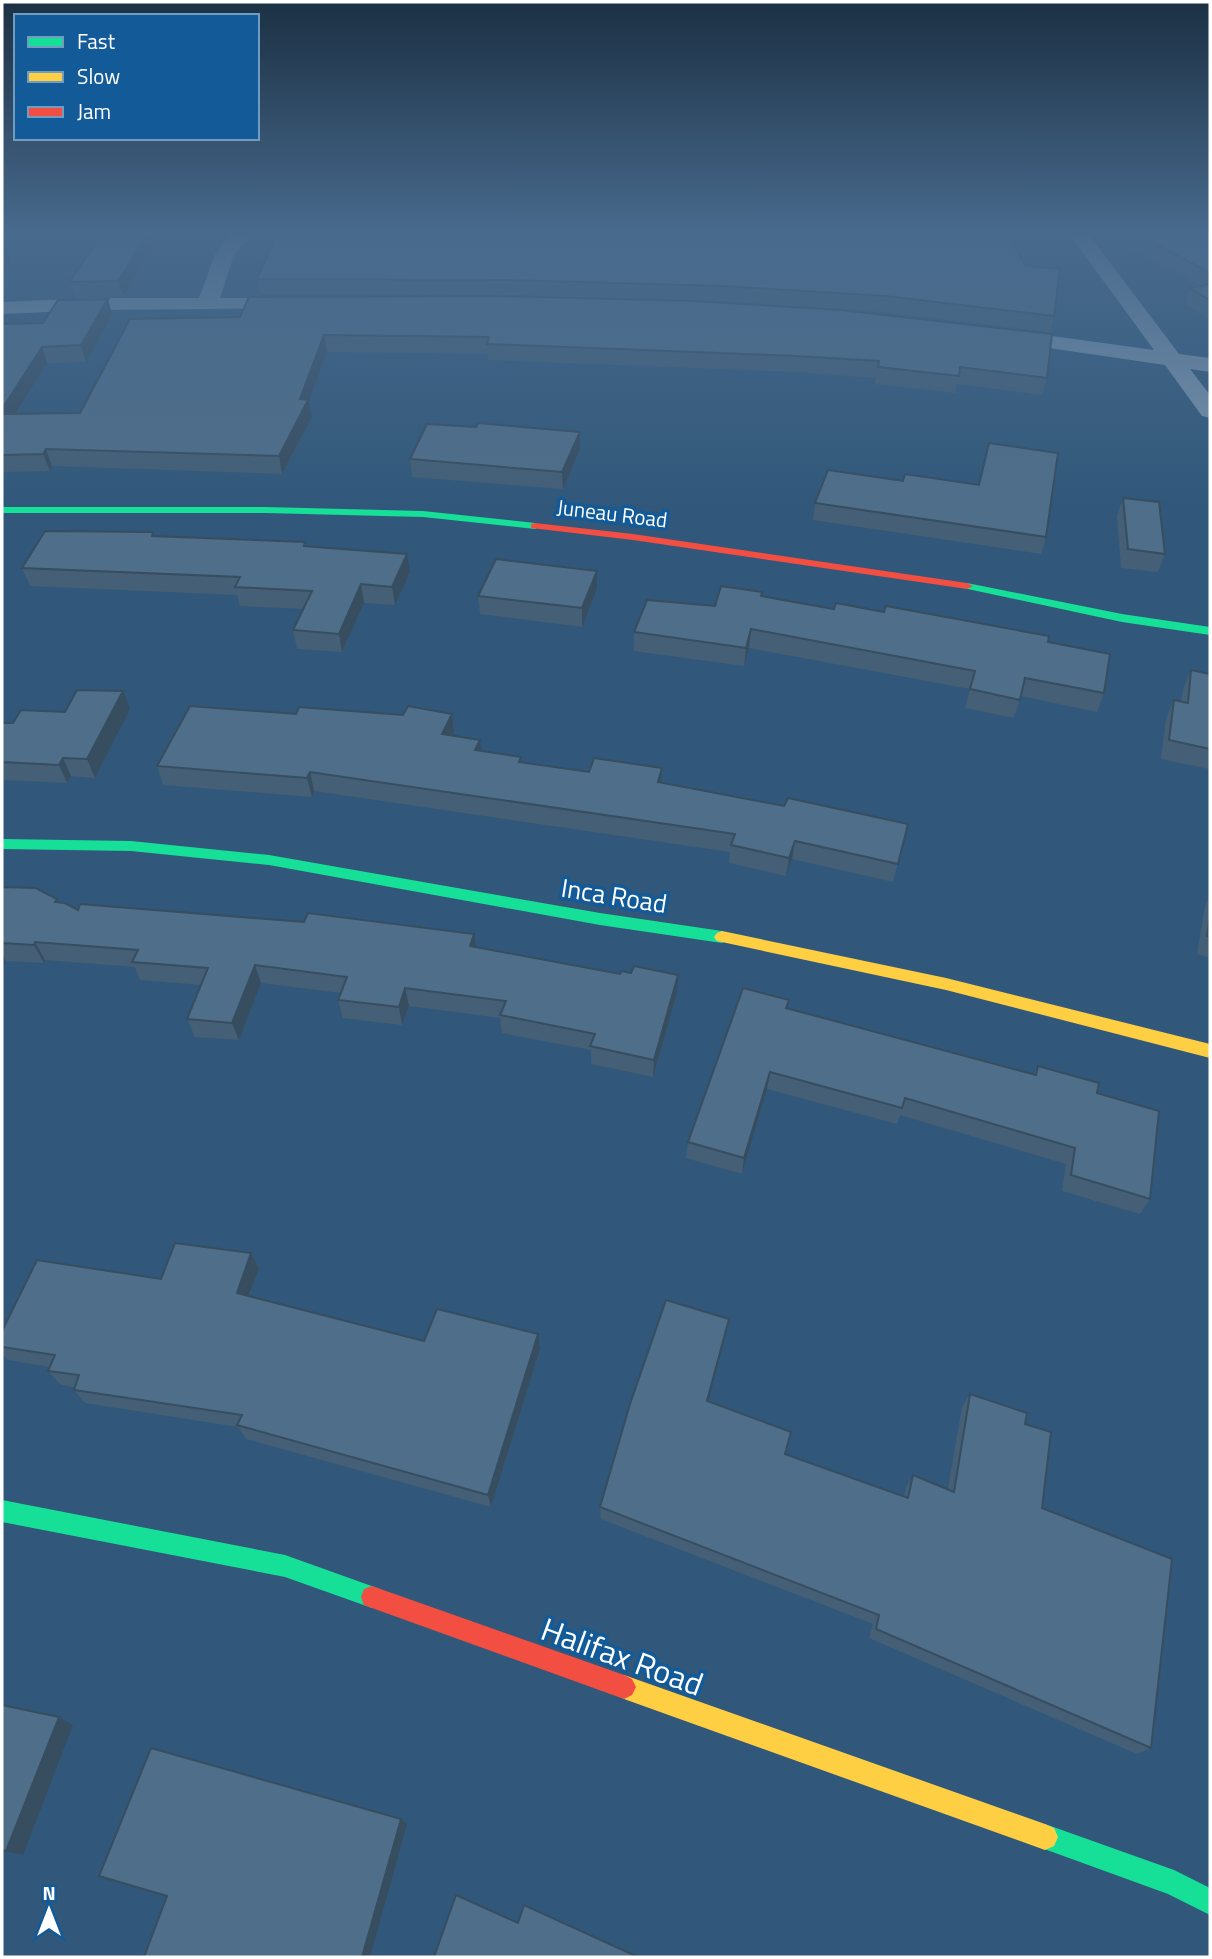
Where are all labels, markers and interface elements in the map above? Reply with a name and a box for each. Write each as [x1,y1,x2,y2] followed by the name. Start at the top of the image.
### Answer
[14,14,259,140] legend
[77,25,116,57] text: Fast
[77,60,120,92] text: Slow
[77,95,111,127] text: Jam
[555,490,669,536] street label: Juneau Road
[558,868,670,923] street label: Inca Road
[535,1605,710,1708] street label: Halifax Road
[14,1875,84,1945] north arrow
[42,1878,56,1907] text: N

